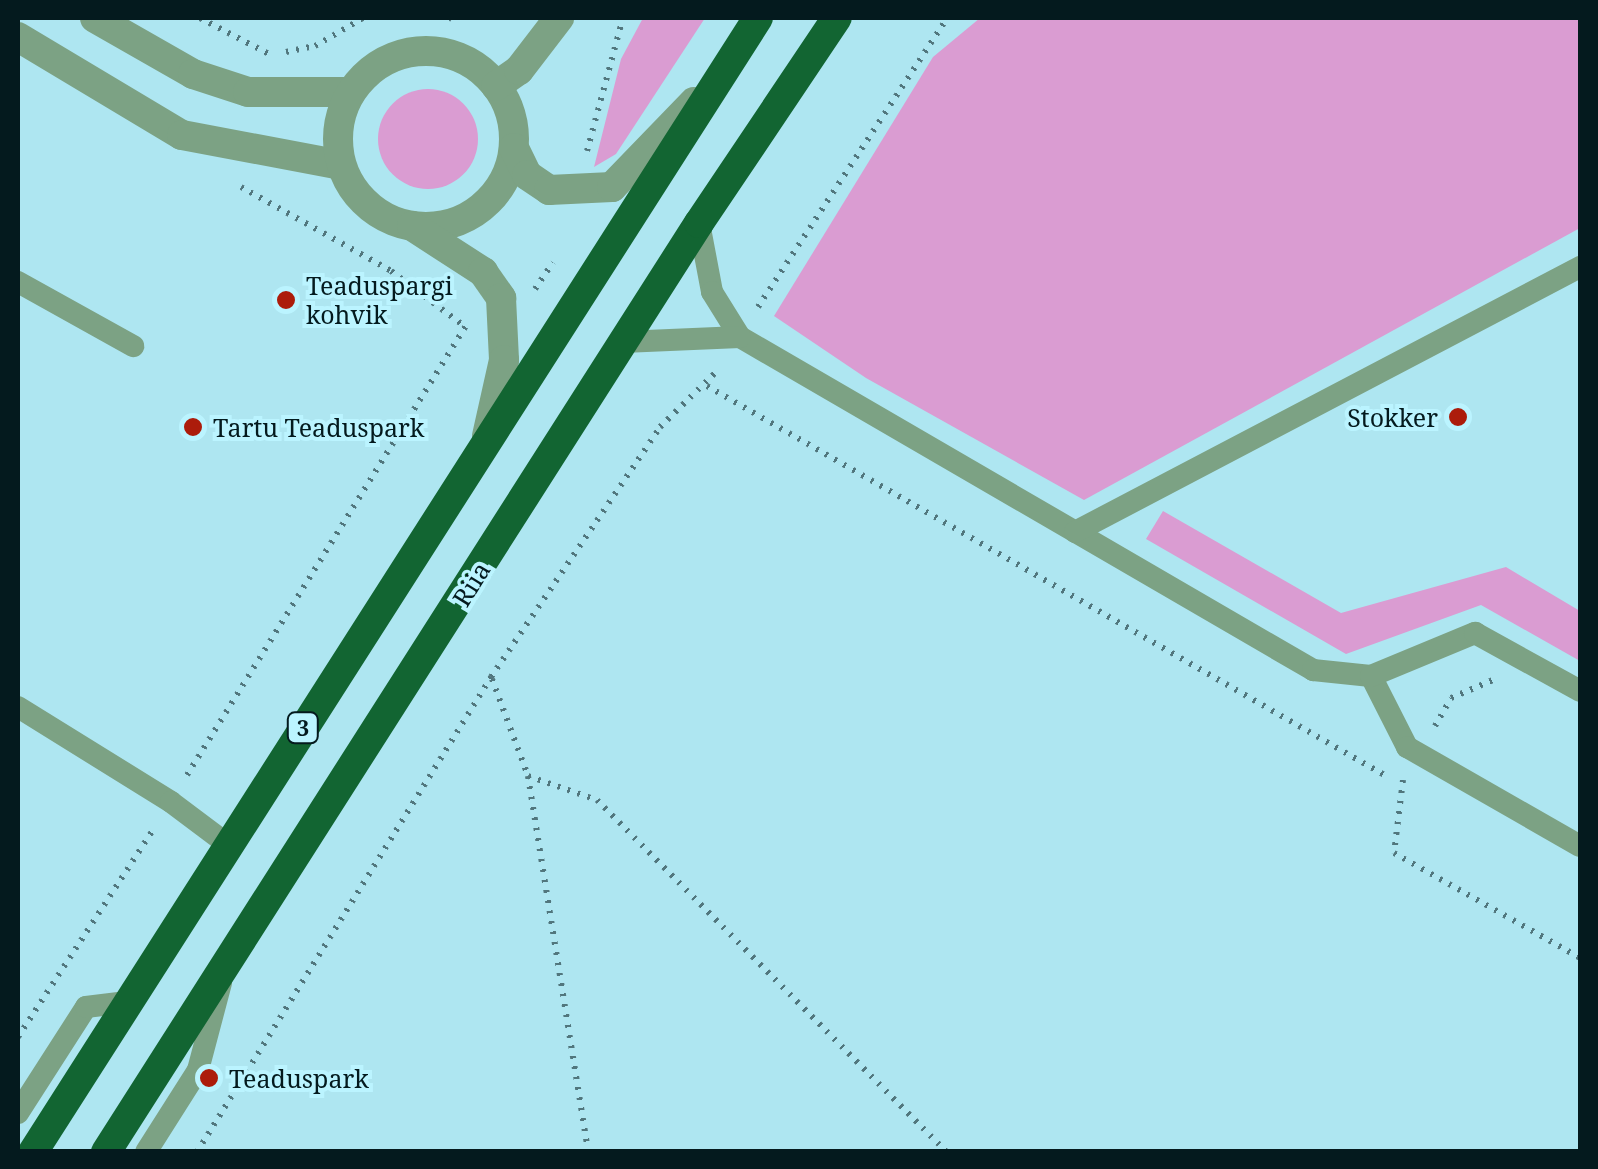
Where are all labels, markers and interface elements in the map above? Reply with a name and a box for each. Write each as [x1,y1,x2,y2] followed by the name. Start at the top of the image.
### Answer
[306,271,453,330] place label: Teaduspargi kohvik
[275,289,297,311] marker: Teaduspargi kohvik
[1347,402,1438,432] place label: Stokker
[1447,406,1469,428] marker: Stokker
[213,412,424,442] place label: Tartu Teaduspark
[182,416,204,438] marker: Tartu Teaduspark
[446,556,496,612] street label: Riia
[286,711,320,745] road number: 3
[229,1063,369,1093] place label: Teaduspark
[198,1067,220,1089] marker: Teaduspark

